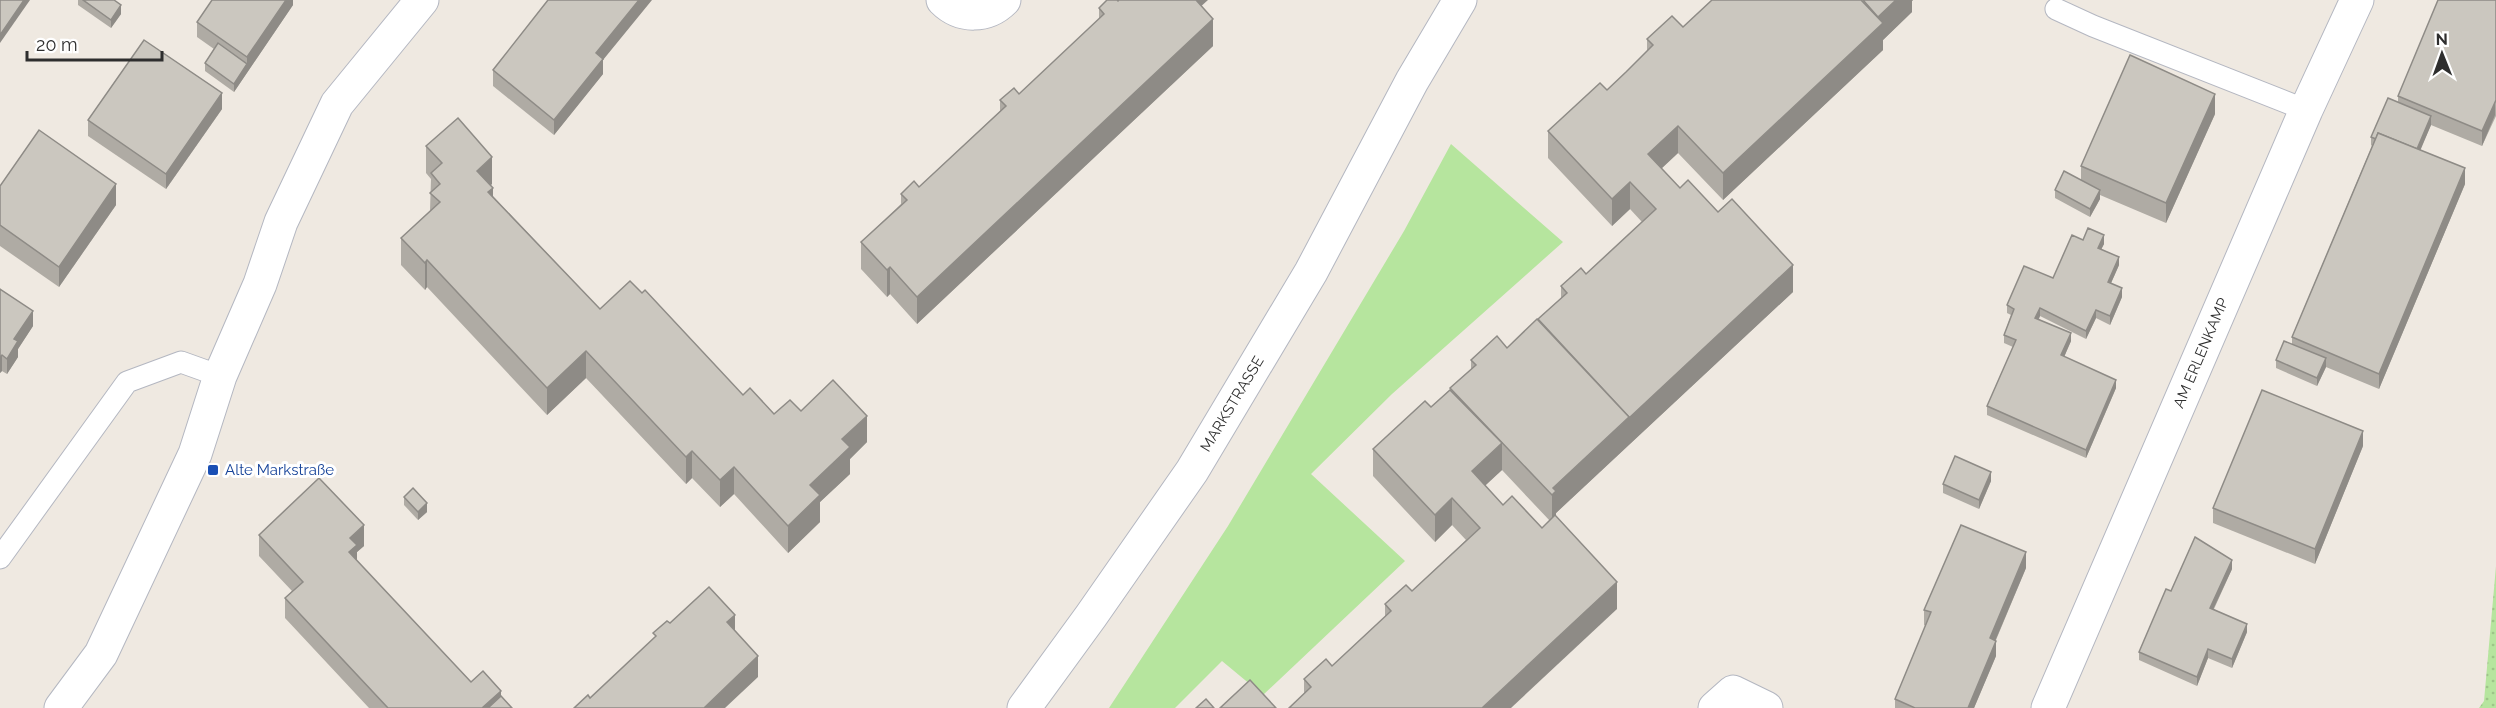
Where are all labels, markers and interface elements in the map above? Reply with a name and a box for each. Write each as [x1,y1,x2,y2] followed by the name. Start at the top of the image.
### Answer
[27,24,162,62] scale bar
[2412,24,2472,84] north arrow
[2435,30,2448,49] text: N
[36,34,78,55] text: 20 m
[2170,295,2232,411] street label: AM ERLENKAMP
[1196,353,1268,455] street label: MARKSTRASSE
[225,461,334,479] place label: Alte Markstraße
[206,463,220,477] marker: Alte Markstraße

